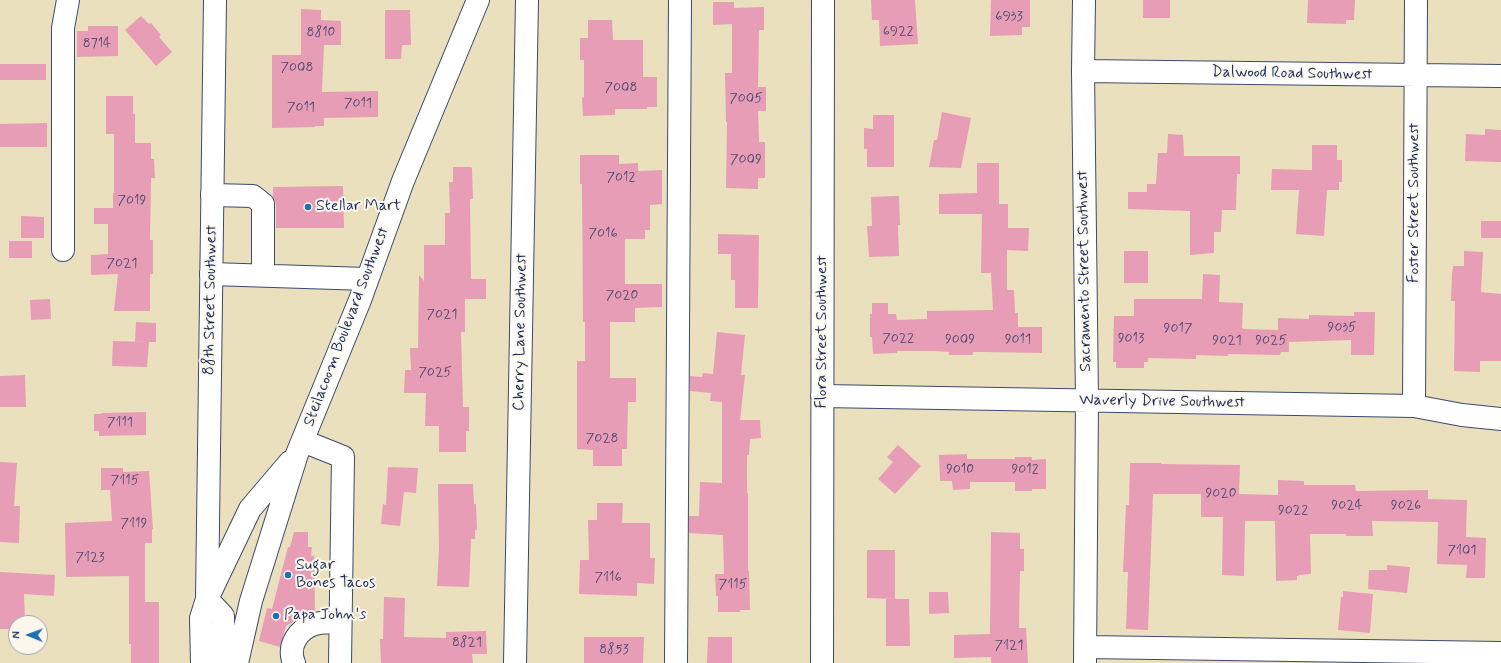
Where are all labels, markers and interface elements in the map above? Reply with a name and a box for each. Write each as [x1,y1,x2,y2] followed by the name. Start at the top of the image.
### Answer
[995,9,1023,25] house number: 6933
[883,24,913,40] house number: 6922
[307,25,335,41] house number: 8810
[83,36,111,52] house number: 8714
[281,60,313,76] house number: 7008
[1211,63,1373,85] street label: Dalwood Road Southwest
[605,80,637,96] house number: 7008
[729,91,763,107] house number: 7005
[344,96,372,112] house number: 7011
[287,100,315,116] house number: 7011
[1405,123,1425,283] street label: Foster Street Southwest
[730,152,762,168] house number: 7009
[607,170,635,186] house number: 7012
[1074,170,1096,372] street label: Sacramento Street Southwest
[118,193,146,209] house number: 7019
[316,197,401,217] place label: Stellar Mart
[303,202,313,212] marker: Stellar Mart
[200,225,222,375] street label: 88th Street Southwest
[300,225,394,429] street label: Steilacoom Boulevard Southwest
[588,226,618,242] house number: 7016
[510,253,532,411] street label: Cherry Lane Southwest
[813,255,833,409] street label: Flora Street Southwest
[106,256,138,272] house number: 7021
[606,288,638,304] house number: 7020
[426,307,458,323] house number: 7021
[1328,320,1356,336] house number: 9035
[1164,321,1192,337] house number: 9017
[882,331,914,347] house number: 7022
[1118,331,1144,347] house number: 9013
[945,332,975,348] house number: 9009
[1005,332,1031,348] house number: 9011
[1212,333,1242,349] house number: 9021
[1255,333,1287,349] house number: 9025
[418,365,452,381] house number: 7025
[1079,391,1245,413] street label: Waverly Drive Southwest
[107,415,133,431] house number: 7111
[586,431,618,447] house number: 7028
[946,462,974,478] house number: 9010
[1011,462,1039,478] house number: 9012
[111,473,139,489] house number: 7115
[1205,486,1237,502] house number: 9020
[1331,498,1363,514] house number: 9024
[1391,498,1421,514] house number: 9026
[1278,503,1308,519] house number: 9022
[121,516,147,532] house number: 7119
[1447,543,1477,559] house number: 7101
[75,550,105,566] house number: 7123
[296,556,375,594] place label: Sugar Bones Tacos
[283,570,293,580] marker: Sugar Bones Tacos
[594,570,622,586] house number: 7116
[719,577,747,593] house number: 7115
[284,606,366,626] place label: Papa John's
[271,611,281,621] marker: Papa John's
[8,615,48,655] north arrow
[10,631,24,639] text: N
[452,635,482,651] house number: 8821
[994,638,1024,654] house number: 7121
[599,642,629,658] house number: 8853

